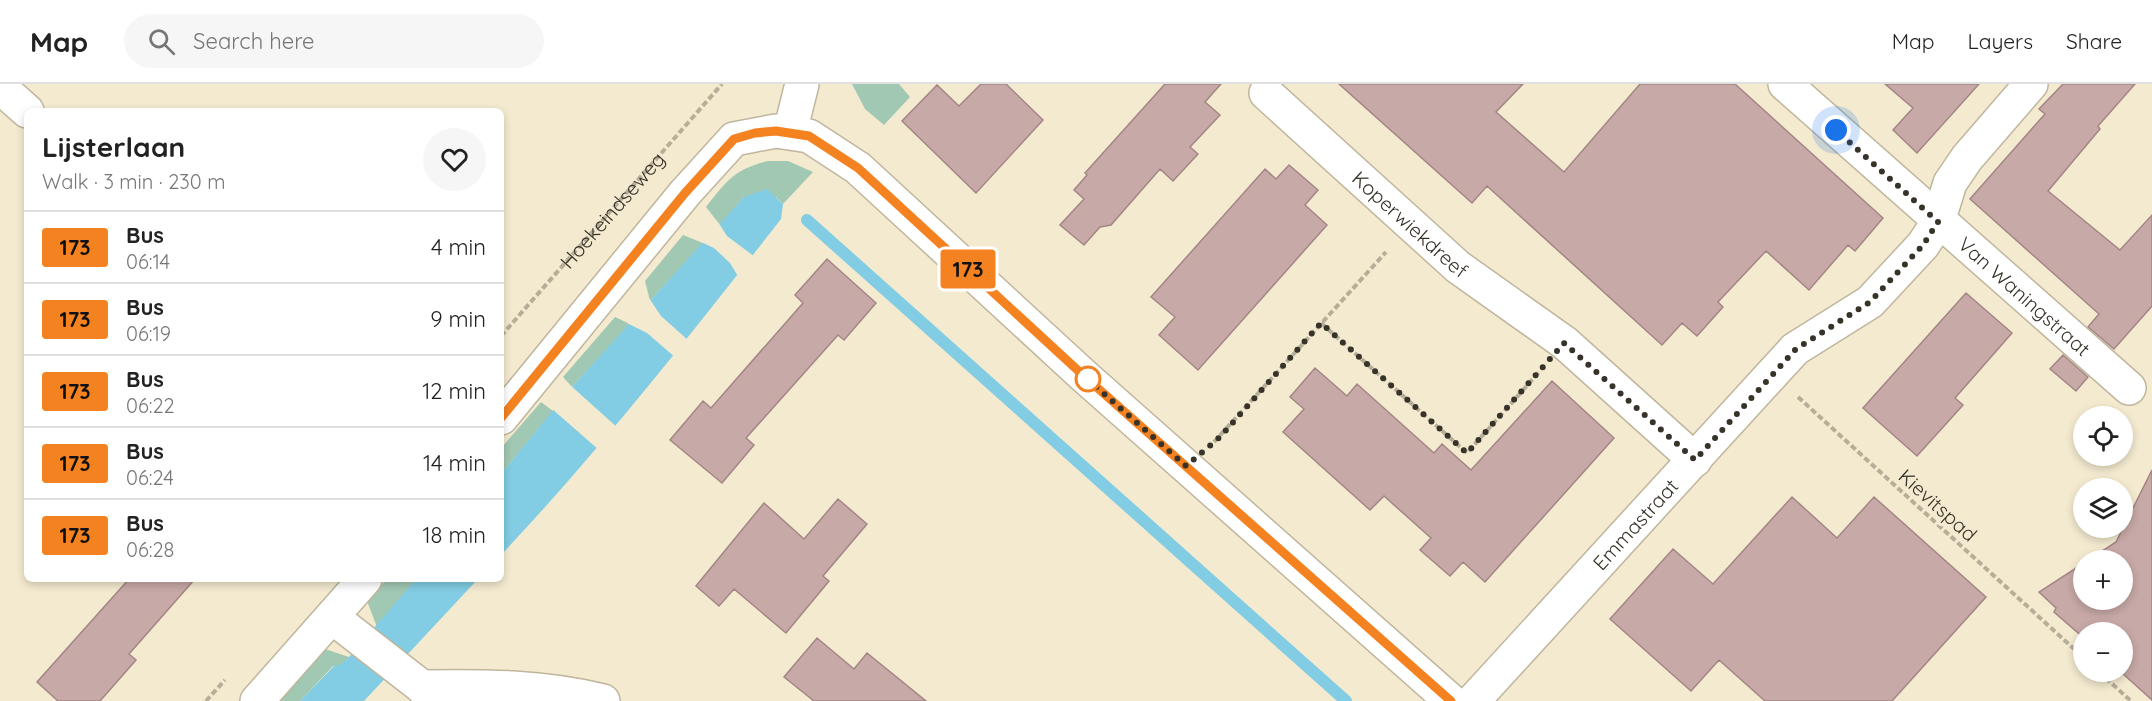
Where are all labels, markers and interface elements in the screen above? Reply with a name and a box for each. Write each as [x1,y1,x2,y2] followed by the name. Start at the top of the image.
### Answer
[124,14,544,68] search box
[30,24,88,59] text: Map
[145,25,178,58] icon: search
[193,27,315,55] text: Search here
[1892,28,1935,54] text: Map
[1968,28,2033,54] text: Layers
[2066,28,2122,54] text: Share
[1821,115,1851,145] your location
[423,128,486,191] button: heart
[42,129,185,164] text: Lijsterlaan
[554,146,670,273] street label: Hoekeindseweg
[1347,165,1473,283] street label: Koperwiekdreef
[42,169,225,194] text: Walk · 3 min · 230 m
[126,221,164,249] text: Bus
[1954,231,2096,361] street label: Van Waningstraat
[431,233,486,261] text: 4 min
[60,234,90,260] text: 173
[126,249,170,274] text: 06:14
[934,250,1002,288] line badge: 173
[953,256,983,282] text: 173
[126,293,164,321] text: Bus
[430,305,486,333] text: 9 min
[60,306,90,332] text: 173
[126,321,171,346] text: 06:19
[126,365,164,393] text: Bus
[1075,366,1101,392] unlabelled marker
[422,377,486,405] text: 12 min
[60,378,90,404] text: 173
[126,393,175,418] text: 06:22
[2073,406,2133,682] map controls
[2073,406,2133,466] button: locate
[126,437,164,465] text: Bus
[423,449,486,477] text: 14 min
[60,450,90,476] text: 173
[1894,463,1982,547] street label: Kievitspad
[126,465,174,490] text: 06:24
[1587,473,1683,575] street label: Emmastraat
[2073,478,2133,538] button: layers
[126,509,164,537] text: Bus
[422,521,486,549] text: 18 min
[60,522,90,548] text: 173
[126,537,174,562] text: 06:28
[2073,550,2133,610] button: +
[2073,622,2133,682] button: −

